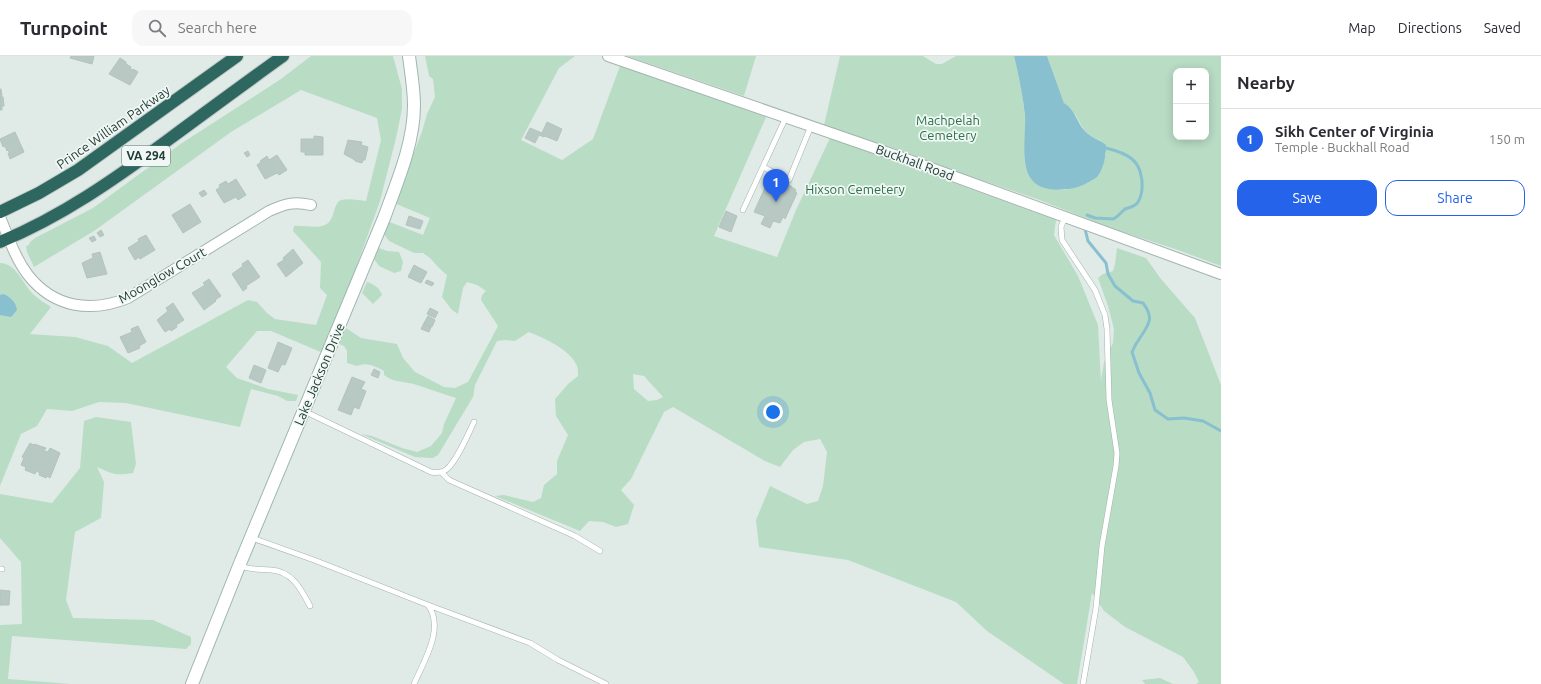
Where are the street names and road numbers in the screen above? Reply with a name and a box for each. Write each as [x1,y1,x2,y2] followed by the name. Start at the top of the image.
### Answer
[54,83,172,171] street label: Prince William Parkway
[874,141,956,183] street label: Buckhall Road
[122,146,170,166] road number: VA 294
[116,244,208,306] street label: Moonglow Court
[291,321,347,427] street label: Lake Jackson Drive

